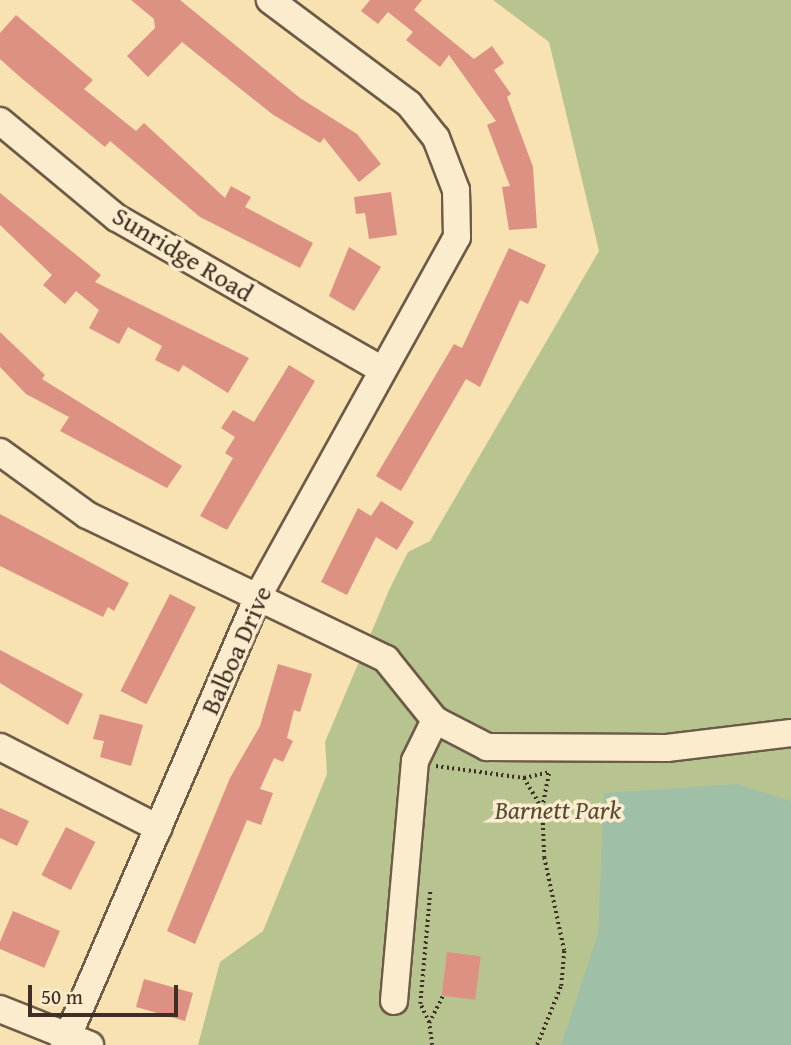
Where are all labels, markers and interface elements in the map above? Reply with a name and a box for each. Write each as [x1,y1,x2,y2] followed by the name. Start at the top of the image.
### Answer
[107,200,259,308] street label: Sunridge Road
[194,581,278,719] street label: Balboa Drive
[495,794,621,826] park label: Barnett Park
[32,972,182,1016] scale bar
[41,981,83,1012] text: 50 m

